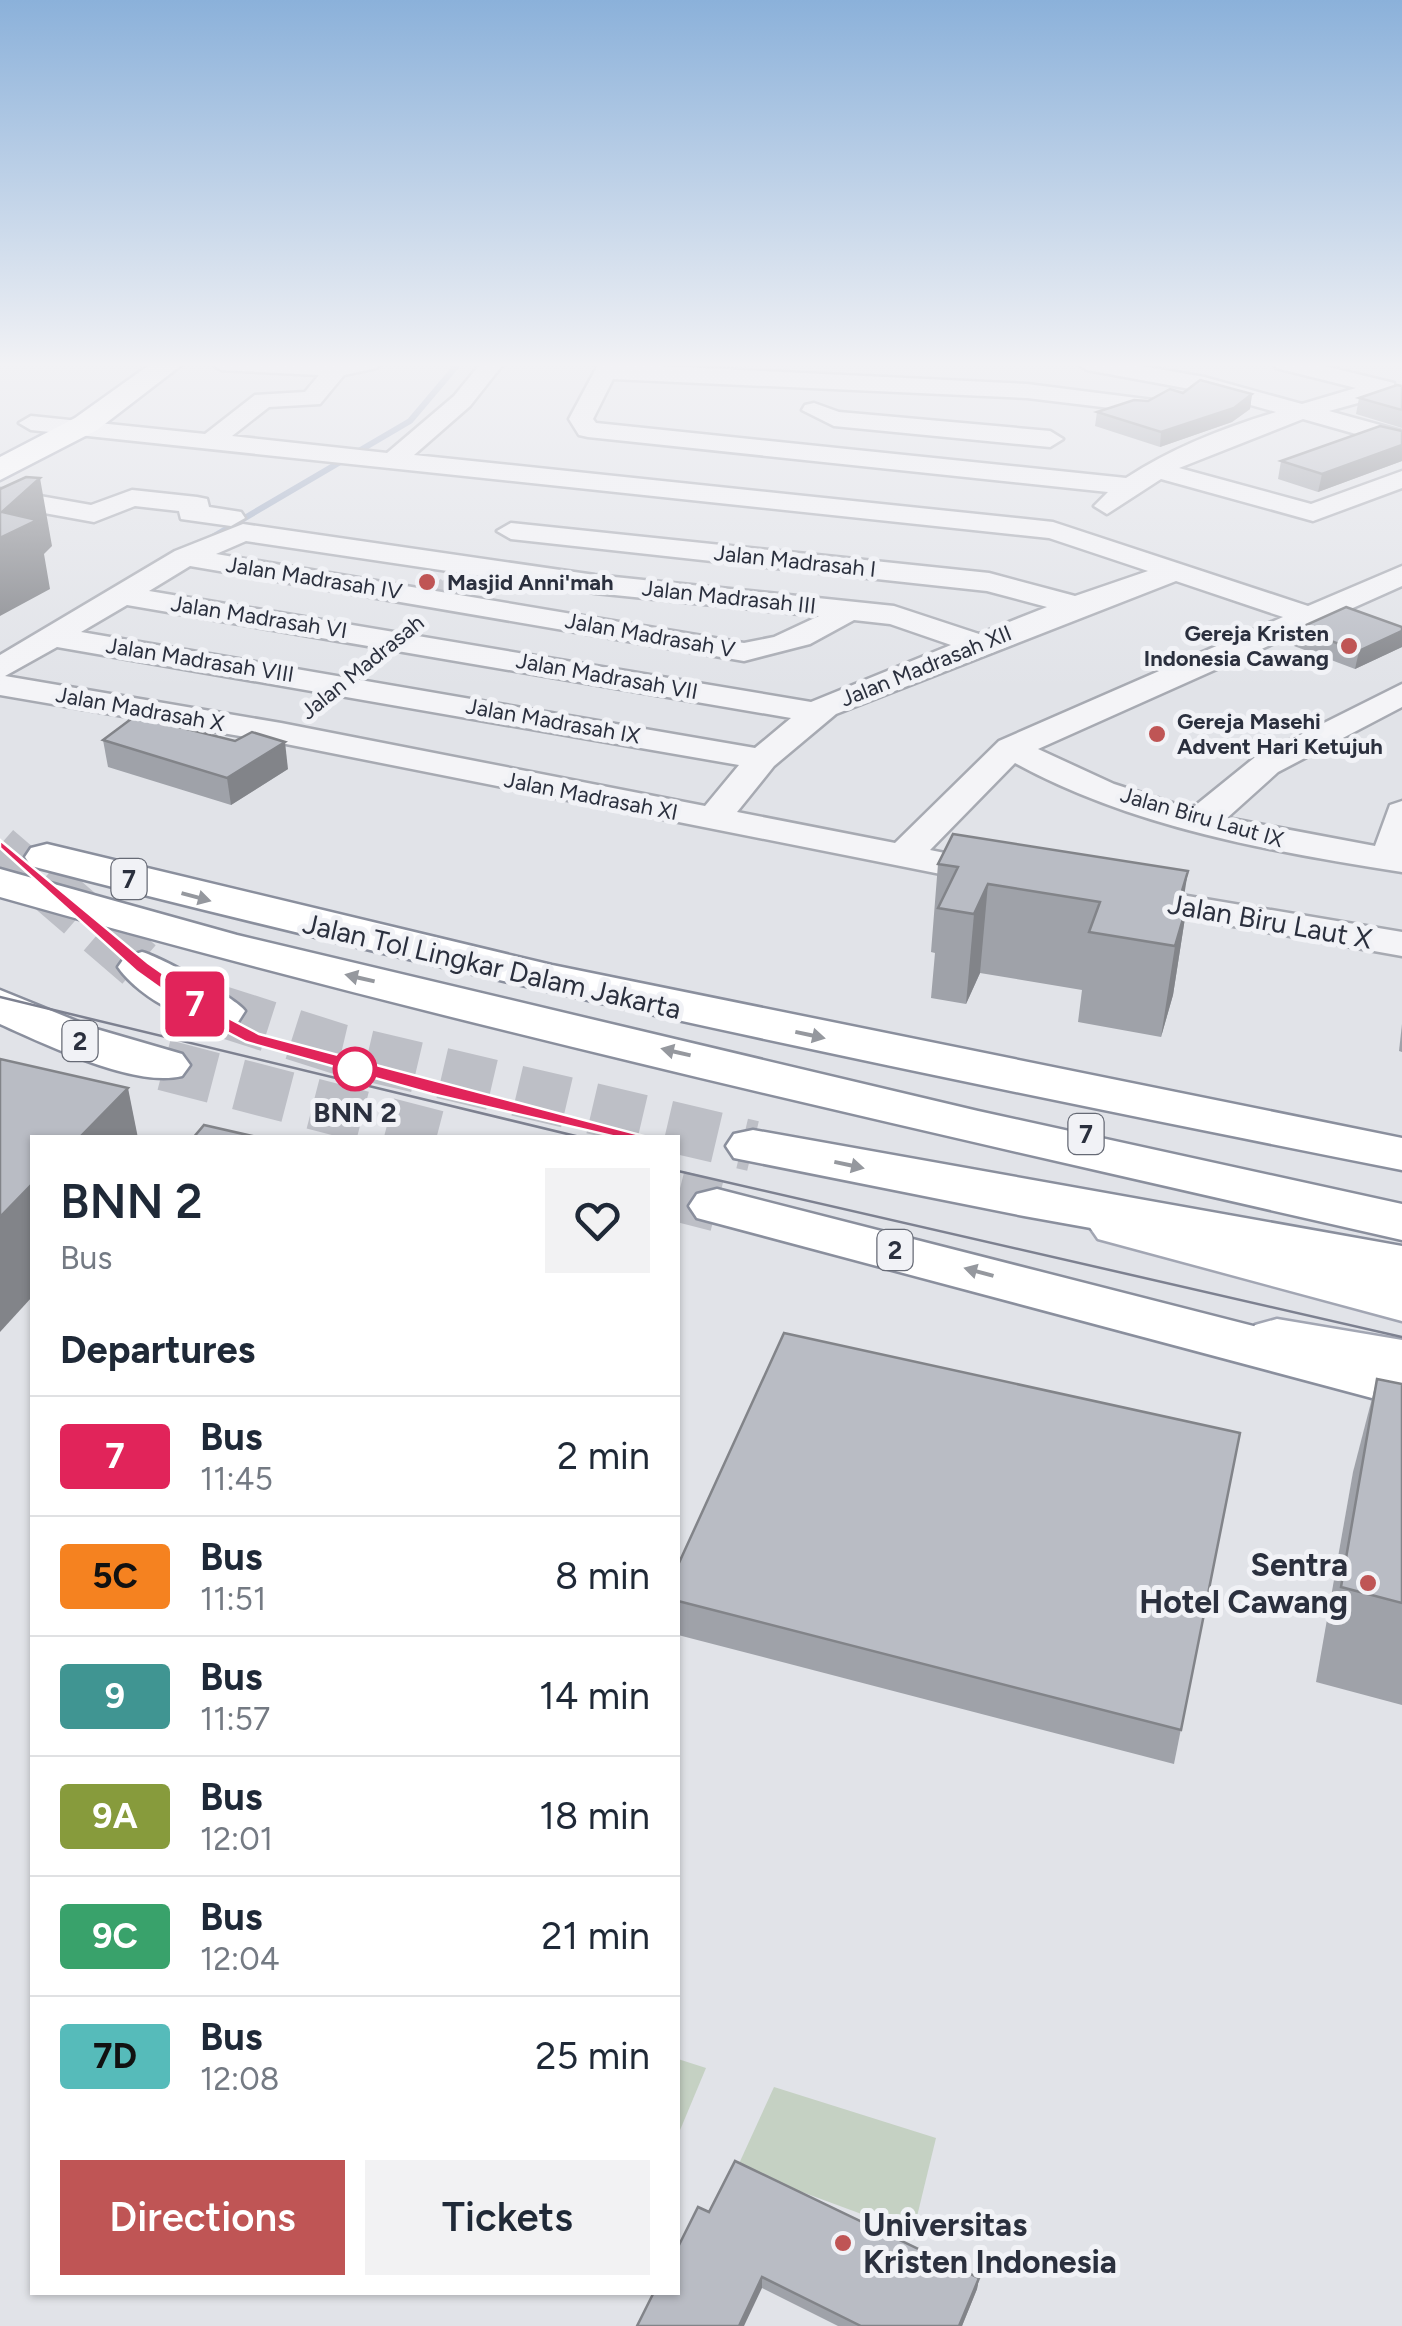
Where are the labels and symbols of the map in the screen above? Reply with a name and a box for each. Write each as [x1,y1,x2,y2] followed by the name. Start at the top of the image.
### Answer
[713,539,877,583] street label: Jalan Madrasah I
[224,551,405,605] street label: Jalan Madrasah IV
[447,569,614,596] place label: Masjid Anni'mah
[416,571,438,593] marker: Masjid Anni'mah
[641,574,817,620] street label: Jalan Madrasah III
[169,590,349,644] street label: Jalan Madrasah VI
[563,607,738,663] street label: Jalan Madrasah V
[295,609,429,725] street label: Jalan Madrasah
[836,619,1016,713] street label: Jalan Madrasah XII
[1144,620,1329,672] place label: Gereja Kristen Indonesia Cawang
[104,632,296,688] street label: Jalan Madrasah VIII
[1338,635,1360,657] marker: Gereja Kristen Indonesia Cawang
[514,647,700,705] street label: Jalan Madrasah VII
[54,681,227,737] street label: Jalan Madrasah X
[464,692,643,750] street label: Jalan Madrasah IX
[1177,708,1383,760] place label: Gereja Masehi Advent Hari Ketujuh
[1146,723,1168,745] marker: Gereja Masehi Advent Hari Ketujuh
[502,766,680,826] street label: Jalan Madrasah XI
[1117,781,1287,853] street label: Jalan Biru Laut IX
[112,859,146,899] road number: 7
[1165,886,1375,956] street label: Jalan Biru Laut X
[181,889,212,905] one-way arrow
[300,906,684,1026] street label: Jalan Tol Lingkar Dalam Jakarta
[344,970,375,985] one-way arrow
[162,972,228,1036] line badge: 7
[62,1021,98,1061] road number: 2
[795,1028,826,1044] one-way arrow
[660,1044,691,1059] one-way arrow
[334,1048,376,1090] marker: BNN 2
[313,1095,397,1129] place label: BNN 2
[1068,1114,1104,1154] road number: 7
[834,1158,865,1174] one-way arrow
[878,1230,912,1270] road number: 2
[963,1264,993,1279] one-way arrow
[1139,1546,1348,1621] place label: Sentra Hotel Cawang
[1357,1572,1379,1594] marker: Sentra Hotel Cawang
[863,2206,1117,2281] place label: Universitas Kristen Indonesia
[832,2232,854,2254] marker: Universitas Kristen Indonesia

